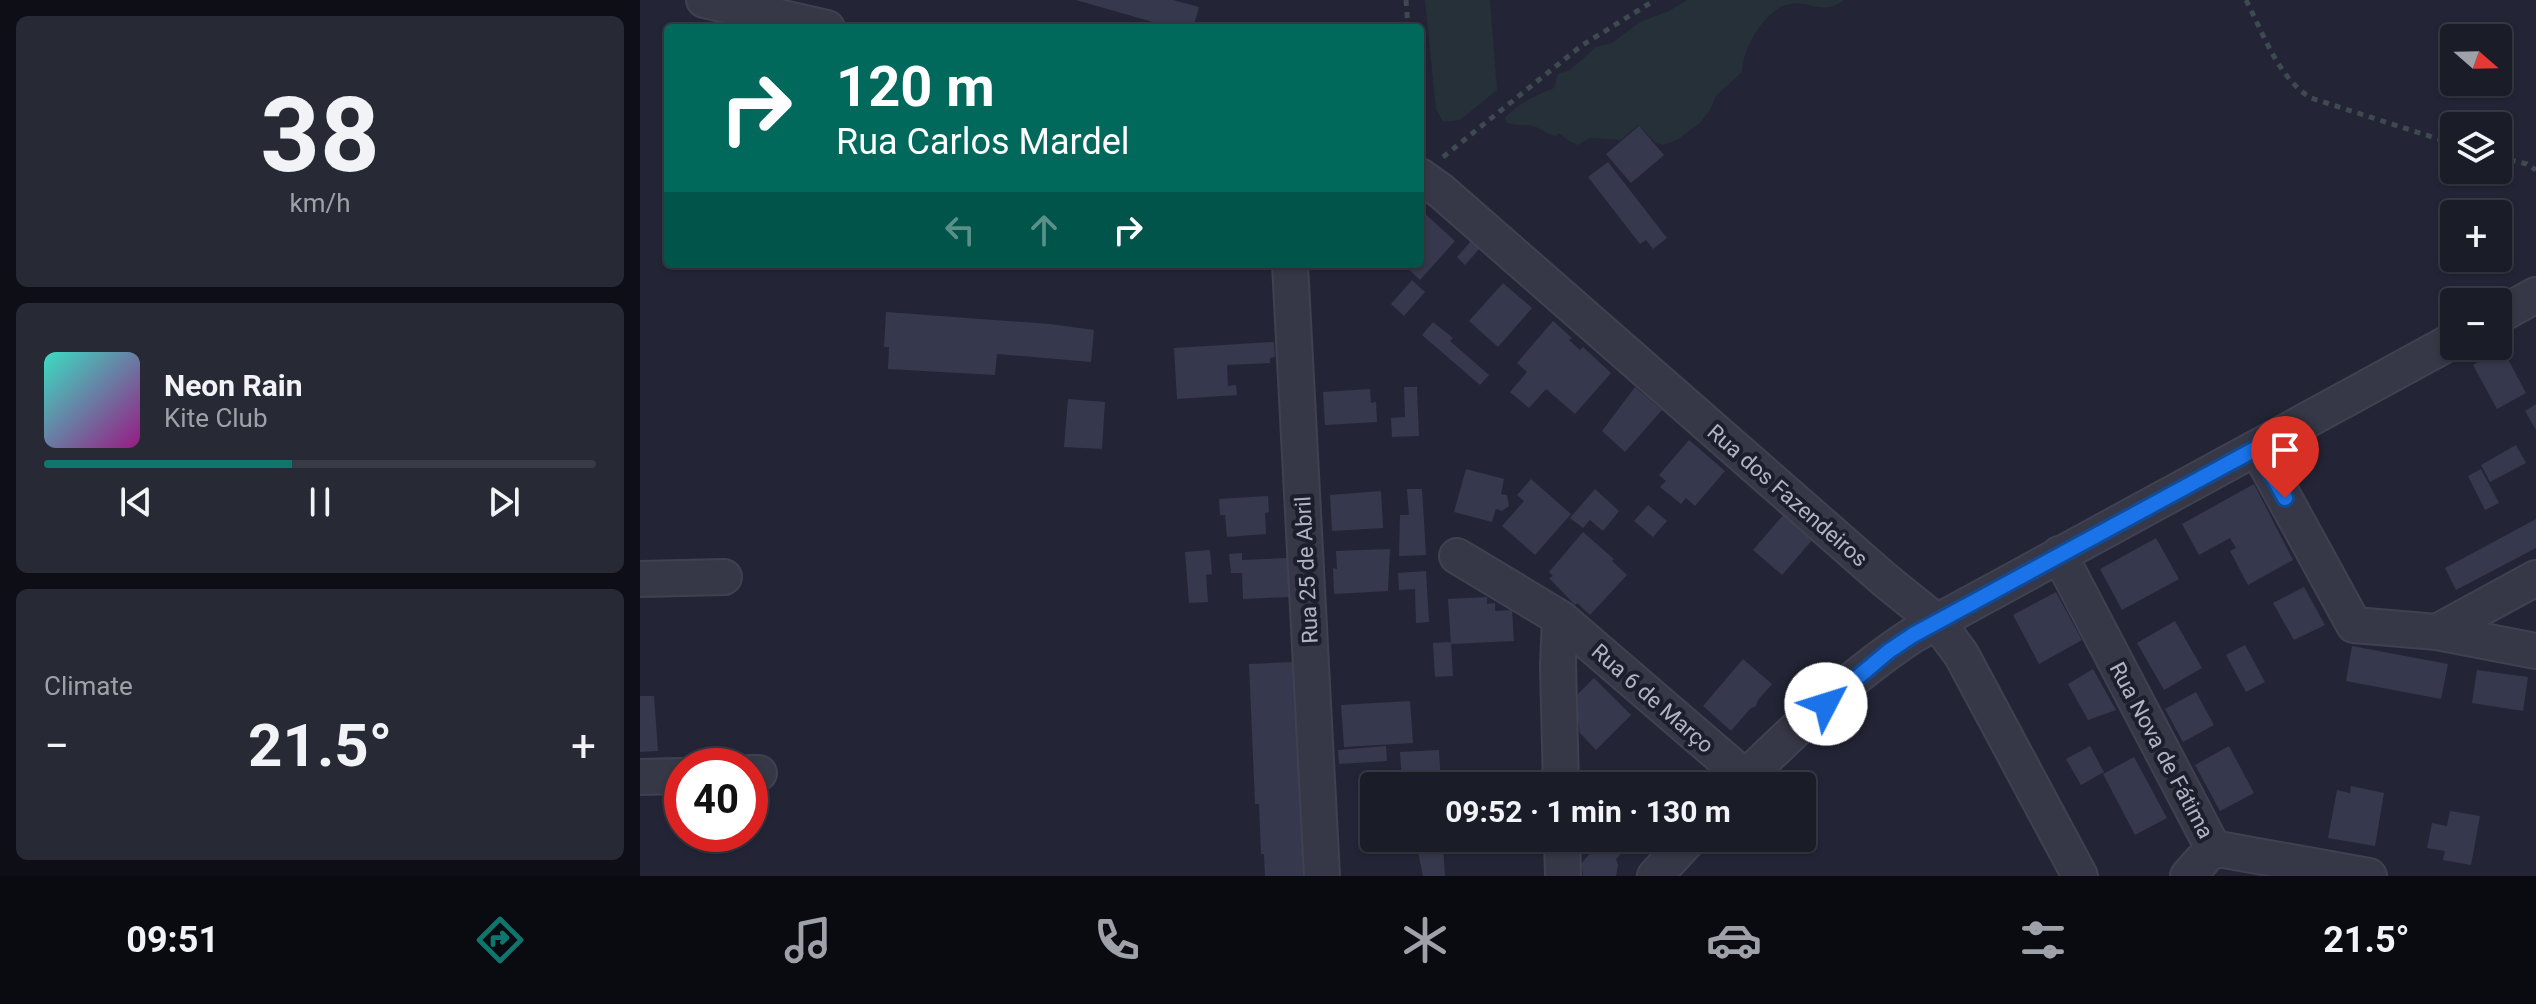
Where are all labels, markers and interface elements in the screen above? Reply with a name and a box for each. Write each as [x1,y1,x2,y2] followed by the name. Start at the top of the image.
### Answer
[2440,24,2512,96] north arrow
[2440,24,2512,360] map controls
[836,54,995,120] text: 120 m
[704,56,808,160] icon: right
[260,75,380,196] text: 38
[2440,112,2512,184] button: layers
[836,121,1130,163] text: Rua Carlos Mardel
[289,188,351,218] text: km/h
[2440,200,2512,272] button: +
[938,208,982,252] icon: left
[1022,208,1066,252] icon: ahead
[1106,208,1150,252] icon: right
[2440,288,2512,360] button: −
[164,368,303,403] text: Neon Rain
[164,403,268,433] text: Kite Club
[2251,416,2319,498] pin
[1703,419,1873,572] street label: Rua dos Fazendeiros
[2263,428,2307,472] icon: arrive
[114,480,158,524] icon: previous
[298,480,342,524] icon: pause
[482,480,526,524] icon: next
[1290,496,1323,644] street label: Rua 25 de Abril
[1587,639,1719,758] street label: Rua 6 de Março
[2104,658,2219,843] street label: Rua Nova de Fátima
[1784,662,1868,746] position arrow
[44,671,133,701] text: Climate
[248,710,392,781] text: 21.5°
[44,720,69,772] text: −
[571,720,596,772] text: +
[664,748,768,852] speed limit sign: 40
[1445,794,1731,829] text: 09:52 · 1 min · 130 m
[472,912,528,968] icon: directions
[780,912,836,968] icon: music
[1089,912,1145,968] icon: phone
[1397,912,1453,968] icon: climate
[1706,912,1762,968] icon: car
[2015,912,2071,968] icon: filters
[126,919,219,961] text: 09:51
[2323,919,2410,961] text: 21.5°

